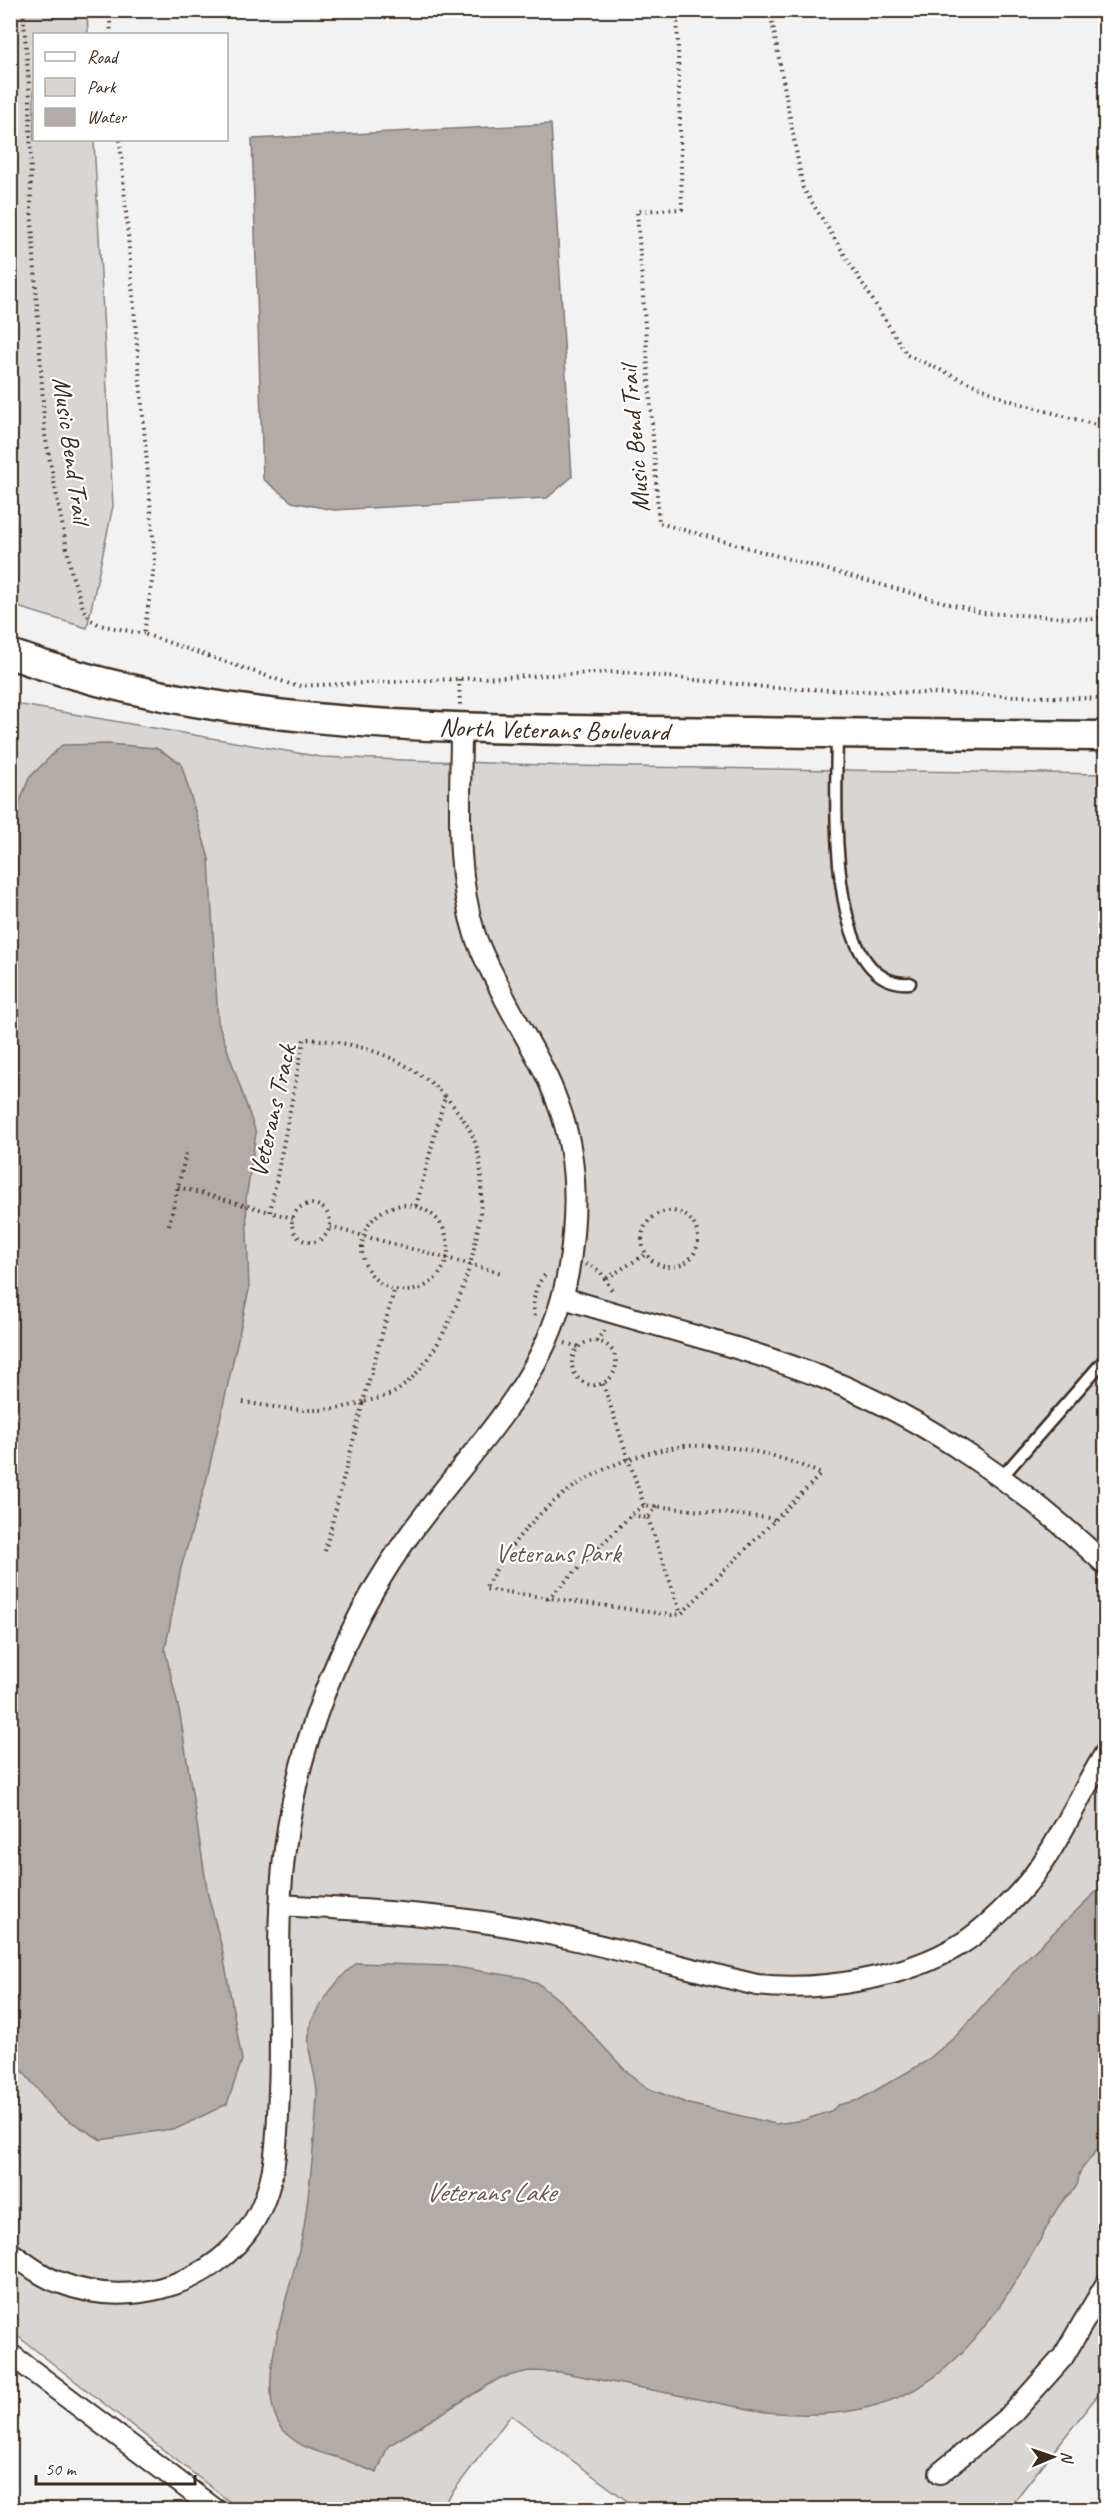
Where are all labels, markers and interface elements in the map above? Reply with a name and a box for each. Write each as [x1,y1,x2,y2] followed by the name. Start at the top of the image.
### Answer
[33,33,228,141] legend
[87,46,120,68] text: Road
[87,76,117,98] text: Park
[87,106,128,128] text: Water
[611,360,657,514] street label: Music Bend Trail
[45,375,99,530] street label: Music Bend Trail
[439,710,673,748] street label: North Veterans Boulevard
[241,1039,304,1181] street label: Veterans Track
[495,1537,623,1570] park label: Veterans Park
[425,2175,559,2209] water label: Veterans Lake
[1023,2427,1083,2487] north arrow
[36,2448,195,2486] scale bar
[1057,2451,1077,2465] text: N
[45,2458,78,2480] text: 50 m

